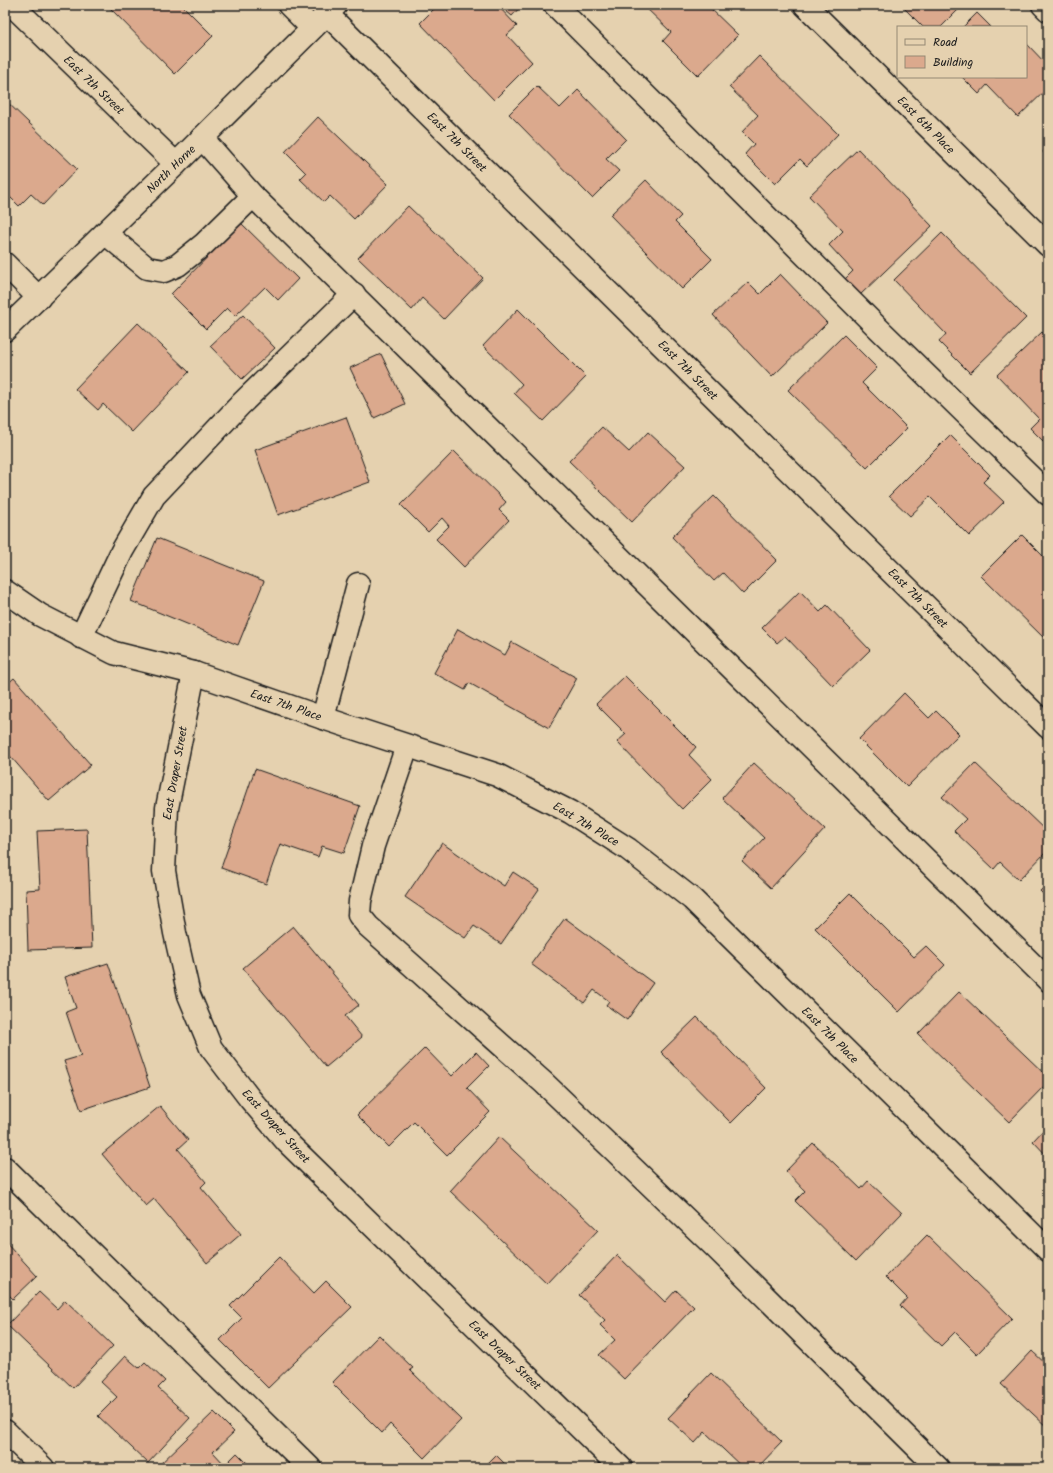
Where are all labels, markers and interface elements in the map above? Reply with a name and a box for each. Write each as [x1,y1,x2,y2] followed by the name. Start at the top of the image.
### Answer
[897,26,1027,78] legend
[933,33,958,52] text: Road
[59,51,129,120] street label: East 7th Street
[933,53,973,72] text: Building
[892,92,960,159] street label: East 6th Place
[422,108,492,177] street label: East 7th Street
[142,140,201,198] street label: North Horne
[653,336,723,405] street label: East 7th Street
[883,564,953,633] street label: East 7th Street
[248,684,325,727] street label: East 7th Place
[158,724,193,821] street label: East Draper Street
[549,797,623,852] street label: East 7th Place
[797,1002,863,1069] street label: East 7th Place
[237,1085,315,1168] street label: East Draper Street
[464,1316,546,1395] street label: East Draper Street

